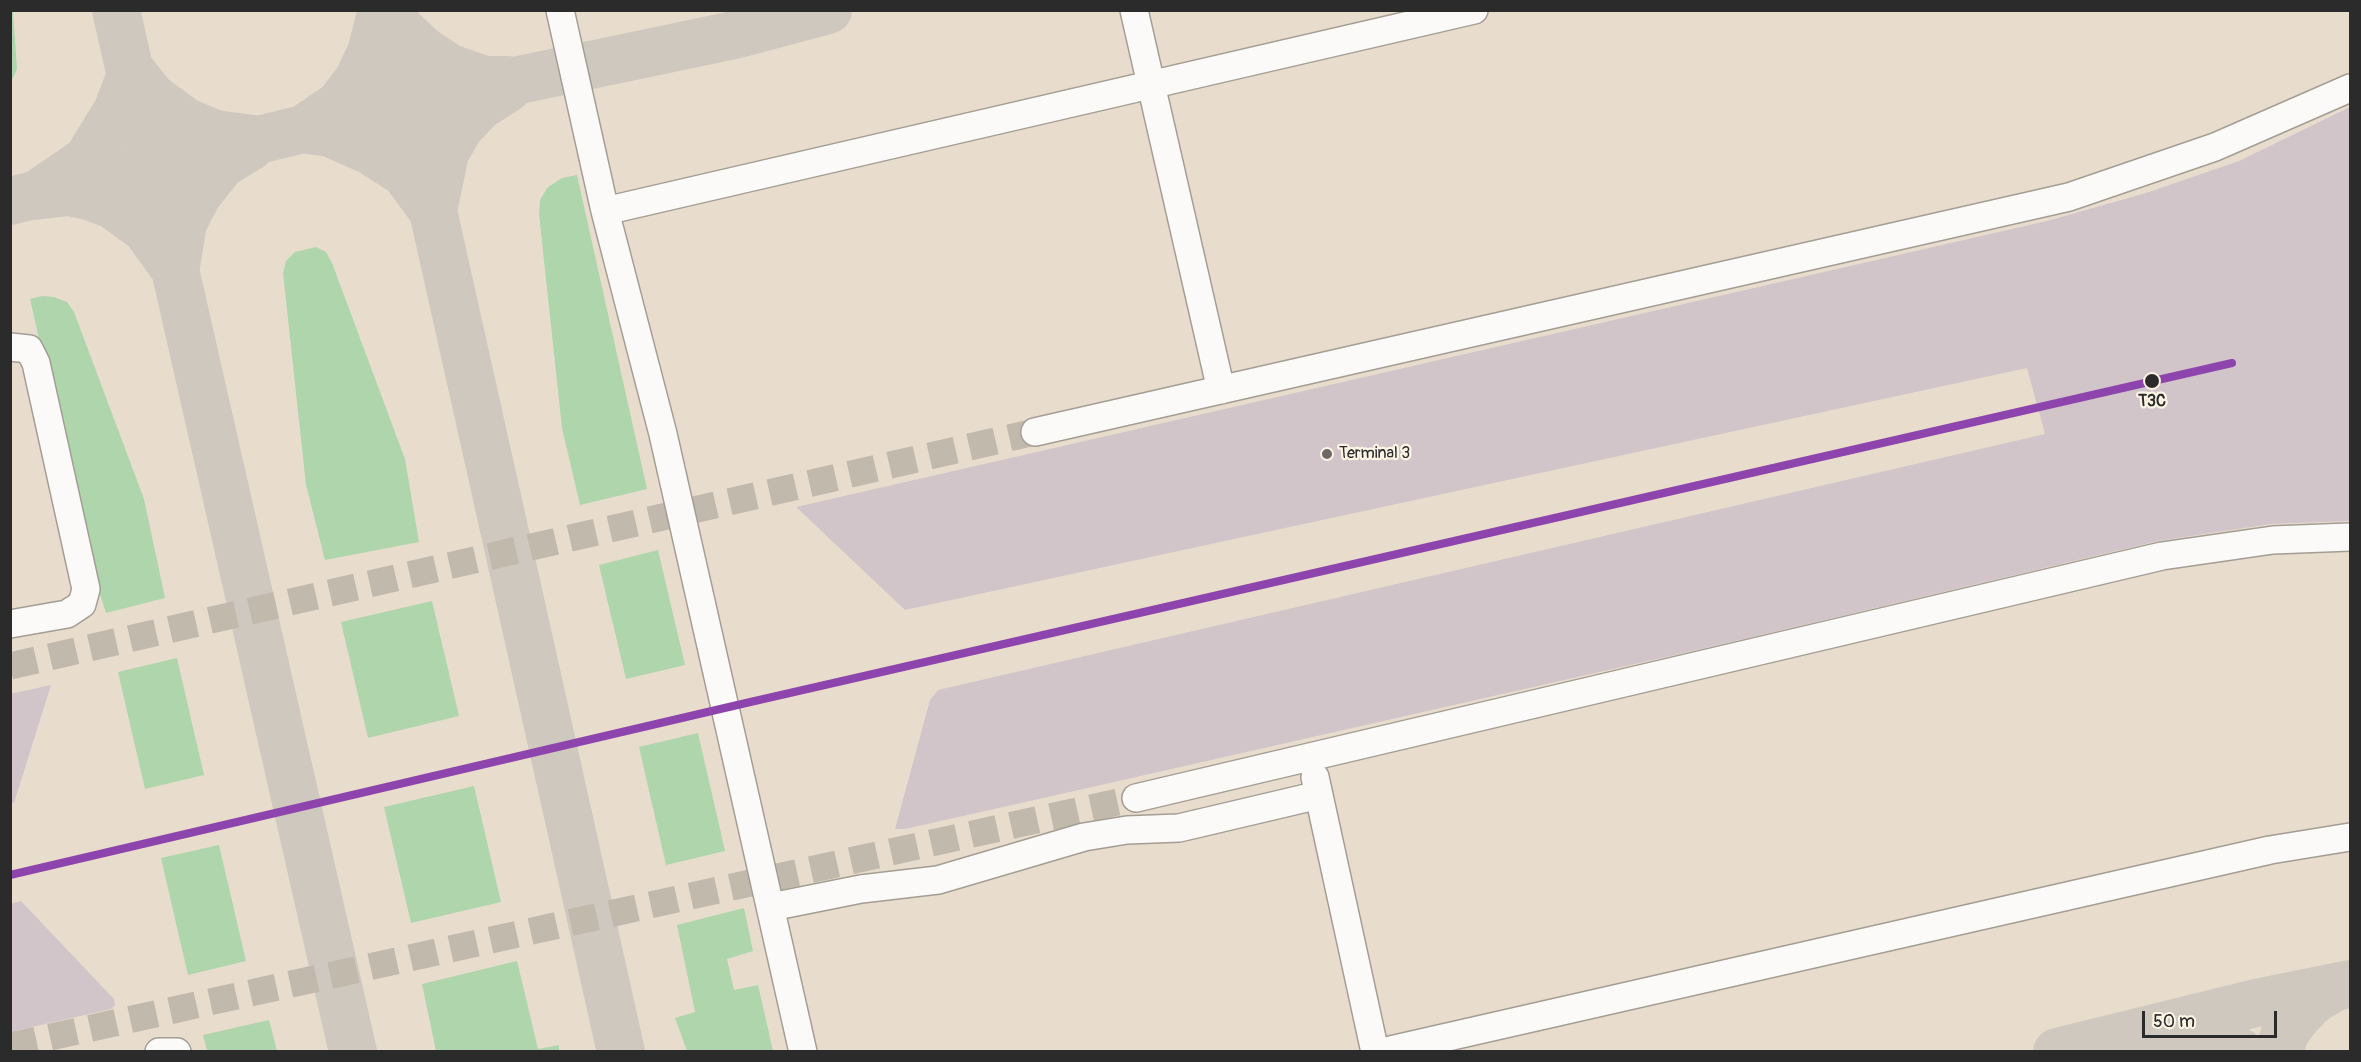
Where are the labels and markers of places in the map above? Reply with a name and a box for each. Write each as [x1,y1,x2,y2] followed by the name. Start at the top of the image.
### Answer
[2143,372,2161,390] marker: T3C
[2138,392,2166,412] place label: T3C
[1339,444,1410,464] place label: Terminal 3
[1320,447,1334,461] marker: Terminal 3

